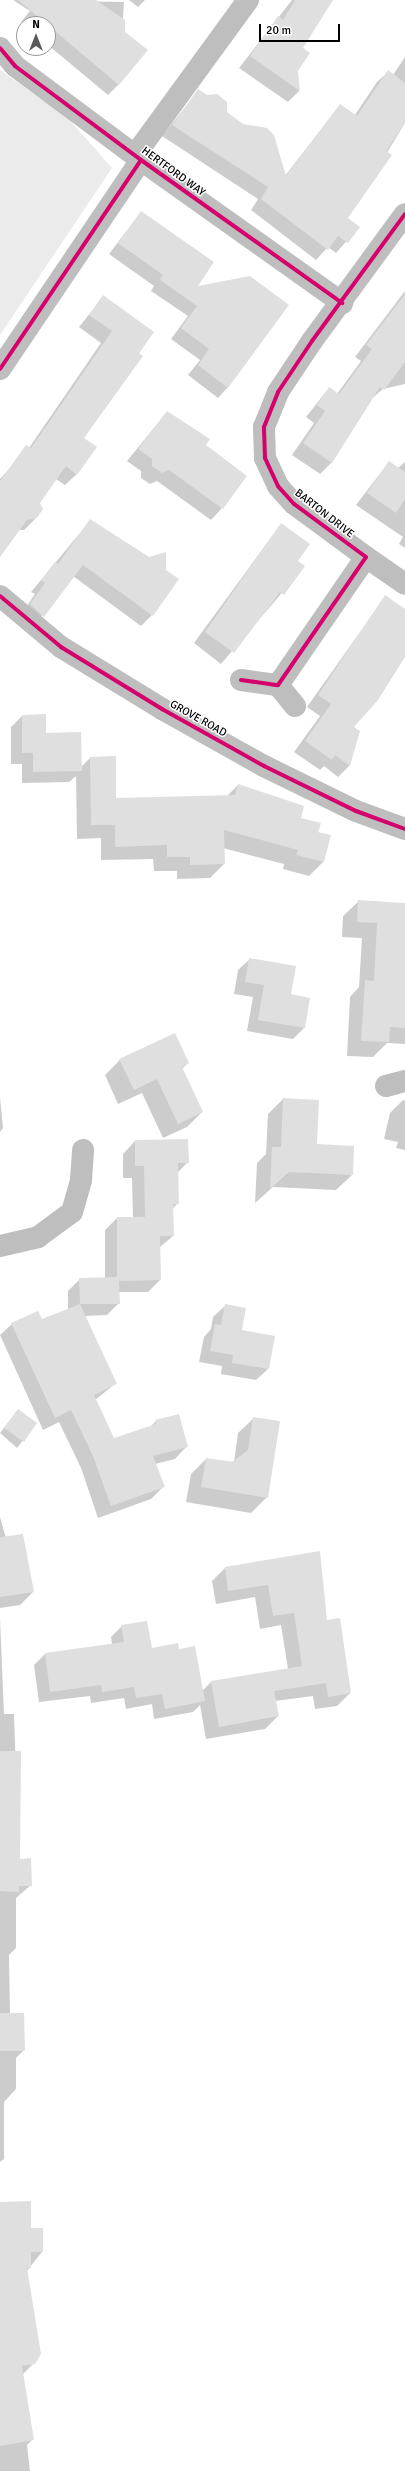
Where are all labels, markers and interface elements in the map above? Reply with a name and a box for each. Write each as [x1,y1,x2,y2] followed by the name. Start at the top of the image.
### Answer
[16,16,56,56] north arrow
[261,16,342,42] scale bar
[32,18,40,31] text: N
[266,23,291,38] text: 20 m
[139,145,207,199] street label: HERTFORD WAY
[292,487,356,541] street label: BARTON DRIVE
[167,698,229,740] street label: GROVE ROAD

